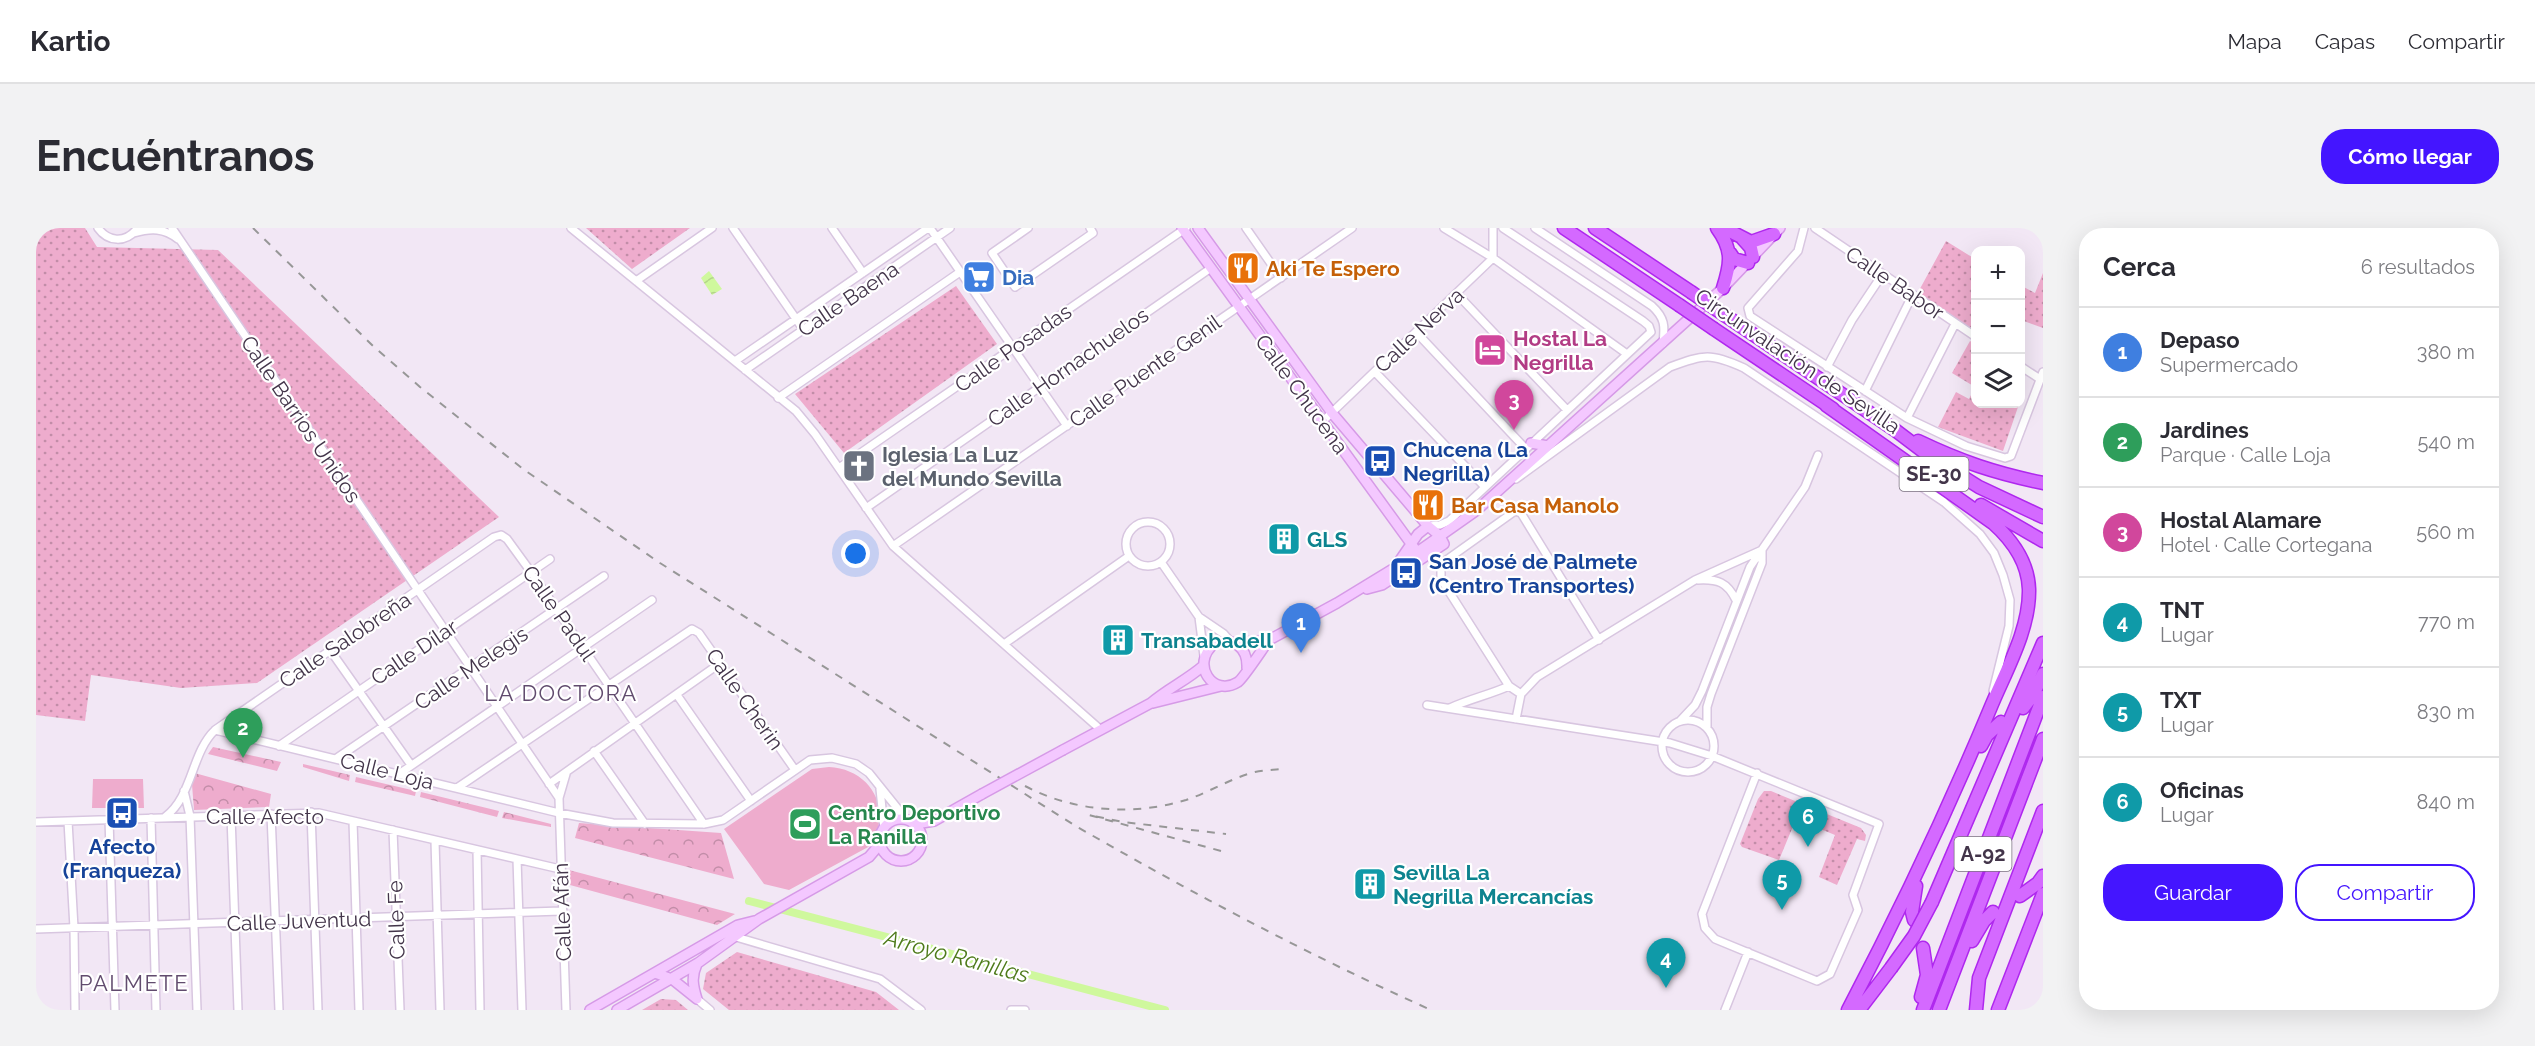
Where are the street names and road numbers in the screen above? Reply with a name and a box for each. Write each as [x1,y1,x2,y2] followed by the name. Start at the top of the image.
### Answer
[1841,241,1949,325] street label: Calle Babor
[793,256,903,342] street label: Calle Baena
[1369,282,1469,378] street label: Calle Nerva
[1691,283,1905,439] street label: Circunvalación de Sevilla
[950,299,1076,397] street label: Calle Posadas
[983,302,1153,432] street label: Calle Hornachuelos
[1064,309,1226,433] street label: Calle Puente Genil
[1250,329,1354,459] street label: Calle Chucena
[236,331,366,507] street label: Calle Barrios Unidos
[1900,457,1968,491] road number: SE-30
[517,561,601,666] street label: Calle Padul
[274,587,416,693] street label: Calle Salobreña
[366,614,463,690] street label: Calle Dílar
[410,621,532,715] street label: Calle Melegis
[701,643,789,755] street label: Calle Cherin
[338,747,436,795] street label: Calle Loja
[206,804,324,829] street label: Calle Afecto
[1954,837,2012,871] road number: A-92
[548,862,576,962] street label: Calle Afán
[382,880,410,960] street label: Calle Fe
[226,906,372,936] street label: Calle Juventud

